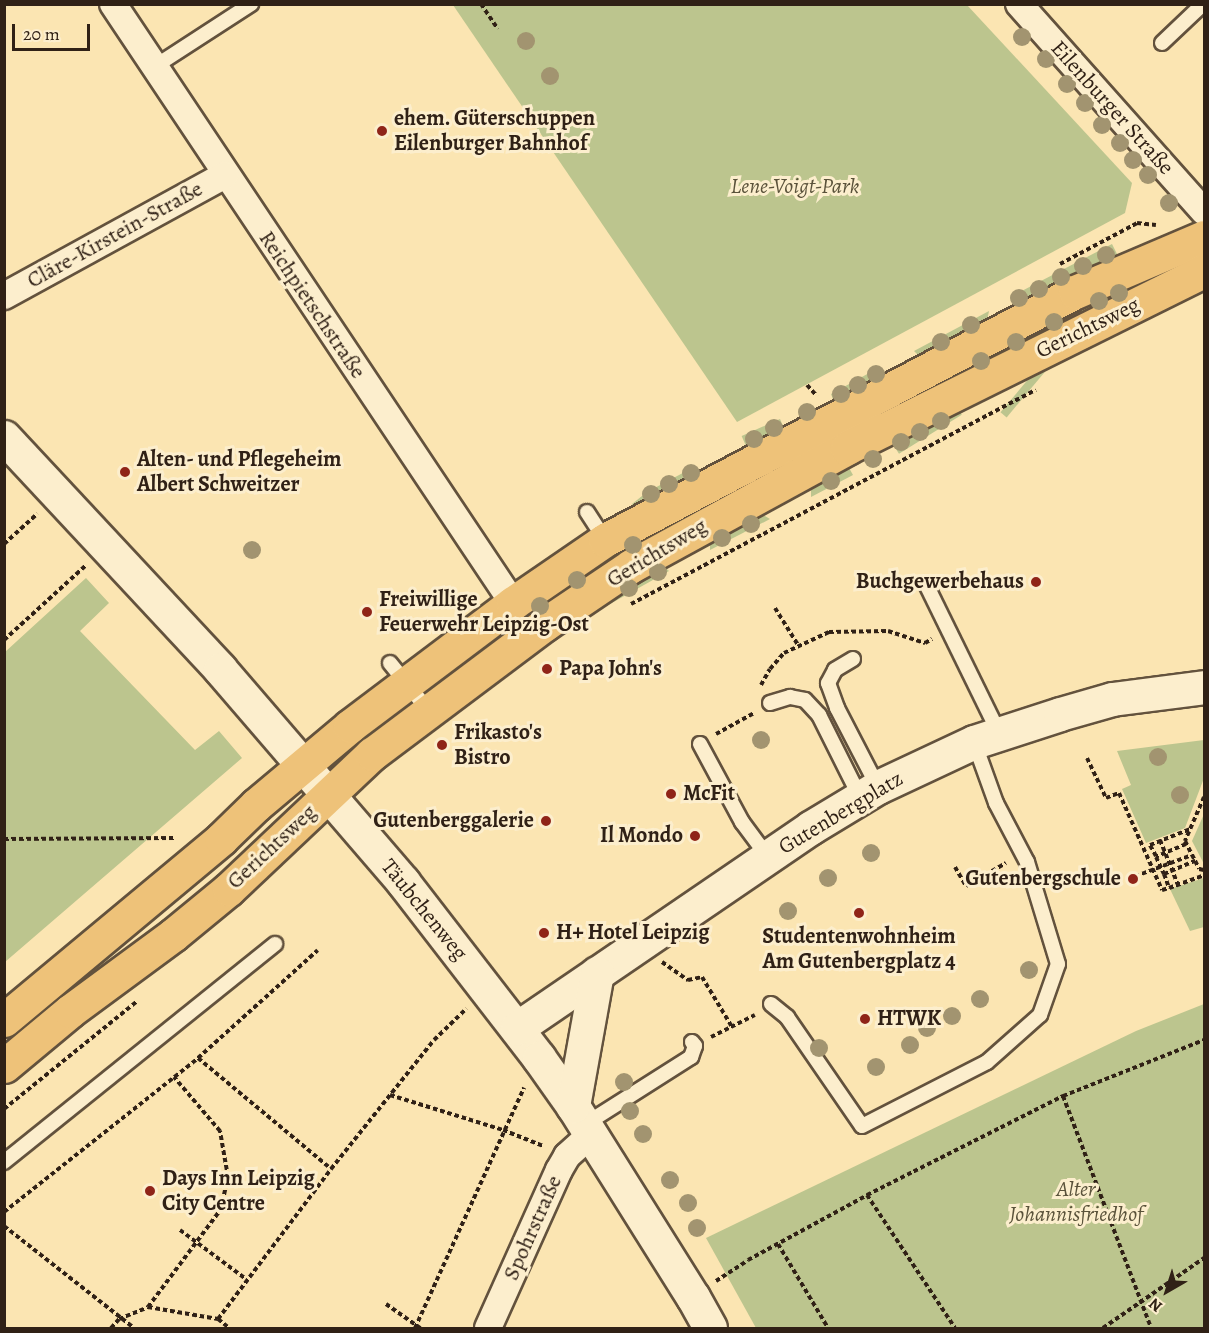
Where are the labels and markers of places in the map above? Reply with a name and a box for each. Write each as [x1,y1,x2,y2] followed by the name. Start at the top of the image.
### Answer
[394,105,596,156] place label: ehem. Güterschuppen Eilenburger Bahnhof
[375,124,389,138] marker: ehem. Güterschuppen Eilenburger Bahnhof
[137,446,342,498] place label: Alten- und Pflegeheim Albert Schweitzer
[118,465,132,479] marker: Alten- und Pflegeheim Albert Schweitzer
[856,569,1024,595] place label: Buchgewerbehaus
[1029,575,1043,589] marker: Buchgewerbehaus
[379,586,589,638] place label: Freiwillige Feuerwehr Leipzig-Ost
[360,605,374,619] marker: Freiwillige Feuerwehr Leipzig-Ost
[559,656,662,682] place label: Papa John's
[540,662,554,676] marker: Papa John's
[454,719,542,770] place label: Frikasto's Bistro
[435,738,449,752] marker: Frikasto's Bistro
[683,781,735,807] place label: McFit
[664,787,678,801] marker: McFit
[373,808,534,834] place label: Gutenberggalerie
[539,814,553,828] marker: Gutenberggalerie
[600,823,683,849] place label: Il Mondo
[688,829,702,843] marker: Il Mondo
[965,866,1121,892] place label: Gutenbergschule
[1126,872,1140,886] marker: Gutenbergschule
[852,906,866,920] marker: Studentenwohnheim Am Gutenbergplatz 4
[556,920,710,946] place label: H+ Hotel Leipzig
[762,923,956,974] place label: Studentenwohnheim Am Gutenbergplatz 4
[537,926,551,940] marker: H+ Hotel Leipzig
[877,1006,941,1032] place label: HTWK
[858,1012,872,1026] marker: HTWK
[162,1165,315,1216] place label: Days Inn Leipzig City Centre
[143,1184,157,1198] marker: Days Inn Leipzig City Centre

